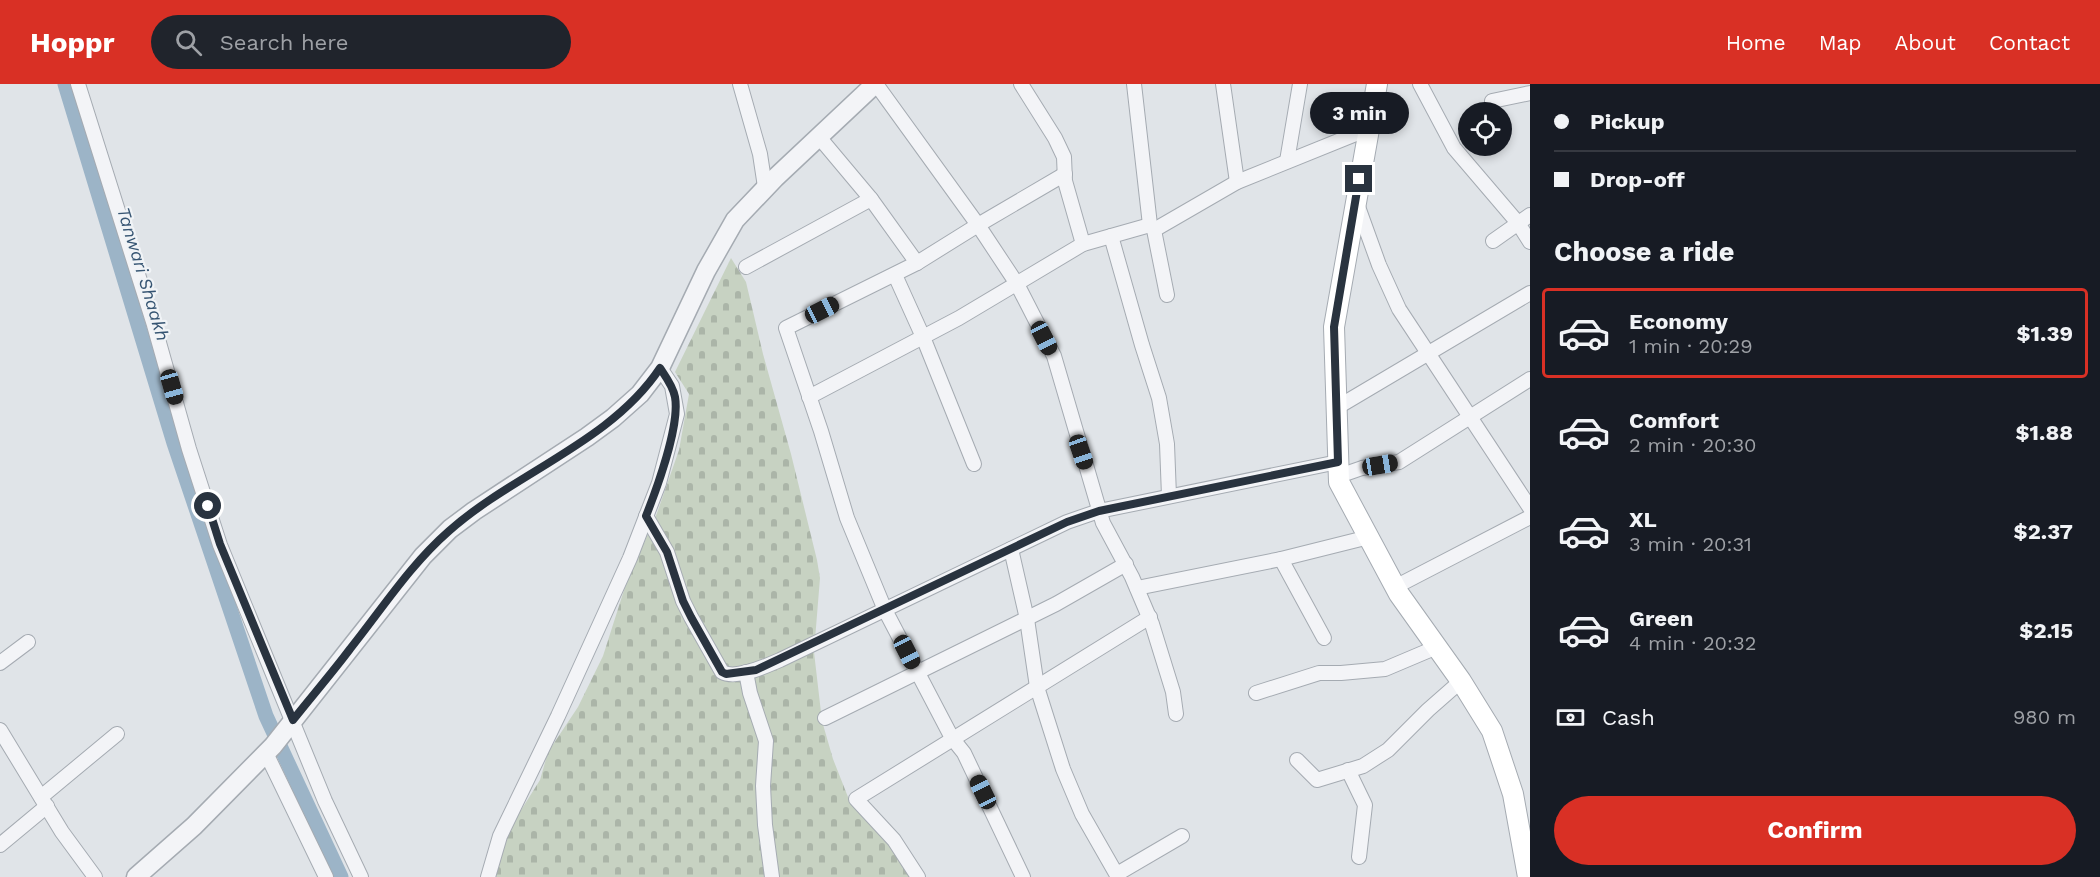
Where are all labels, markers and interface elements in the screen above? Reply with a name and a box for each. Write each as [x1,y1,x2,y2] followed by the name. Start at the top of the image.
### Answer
[151,15,571,69] search box
[30,26,115,59] text: Hoppr
[172,26,205,59] icon: search
[220,30,349,55] text: Search here
[1726,30,1786,55] text: Home
[1819,30,1862,55] text: Map
[1895,30,1956,55] text: About
[1989,30,2070,55] text: Contact
[1310,92,1408,134] callout: 3 min
[1332,101,1387,125] text: 3 min
[1458,102,1512,156] map controls
[1458,102,1512,156] button: locate
[1590,109,1665,134] text: Pickup
[1345,165,1372,192] route end
[1590,167,1685,192] text: Drop-off
[113,204,174,343] water label: Tanwari Shaakh
[1554,236,1734,268] text: Choose a ride
[802,294,842,326] car
[1557,306,1611,360] icon: car
[1629,309,1728,334] text: Economy
[1028,318,1060,358] car
[2016,321,2073,346] text: $1.39
[1629,334,1753,358] text: 1 min · 20:29
[158,367,186,407] car
[1557,405,1611,459] icon: car
[1629,408,1719,433] text: Comfort
[2015,420,2073,445] text: $1.88
[1067,432,1095,472] car
[1629,433,1757,457] text: 2 min · 20:30
[1361,453,1399,477] car
[194,492,221,519] route start
[1557,504,1611,558] icon: car
[1629,507,1657,532] text: XL
[2014,519,2073,544] text: $2.37
[1629,532,1752,556] text: 3 min · 20:31
[1557,603,1611,657] icon: car
[1629,606,1693,631] text: Green
[2019,618,2073,643] text: $2.15
[1629,631,1756,655] text: 4 min · 20:32
[891,632,923,672] car
[1554,701,1587,734] icon: cash
[1602,705,1655,730] text: Cash
[2013,705,2076,729] text: 980 m
[967,772,999,812] car
[1554,796,2076,865] button: Confirm

